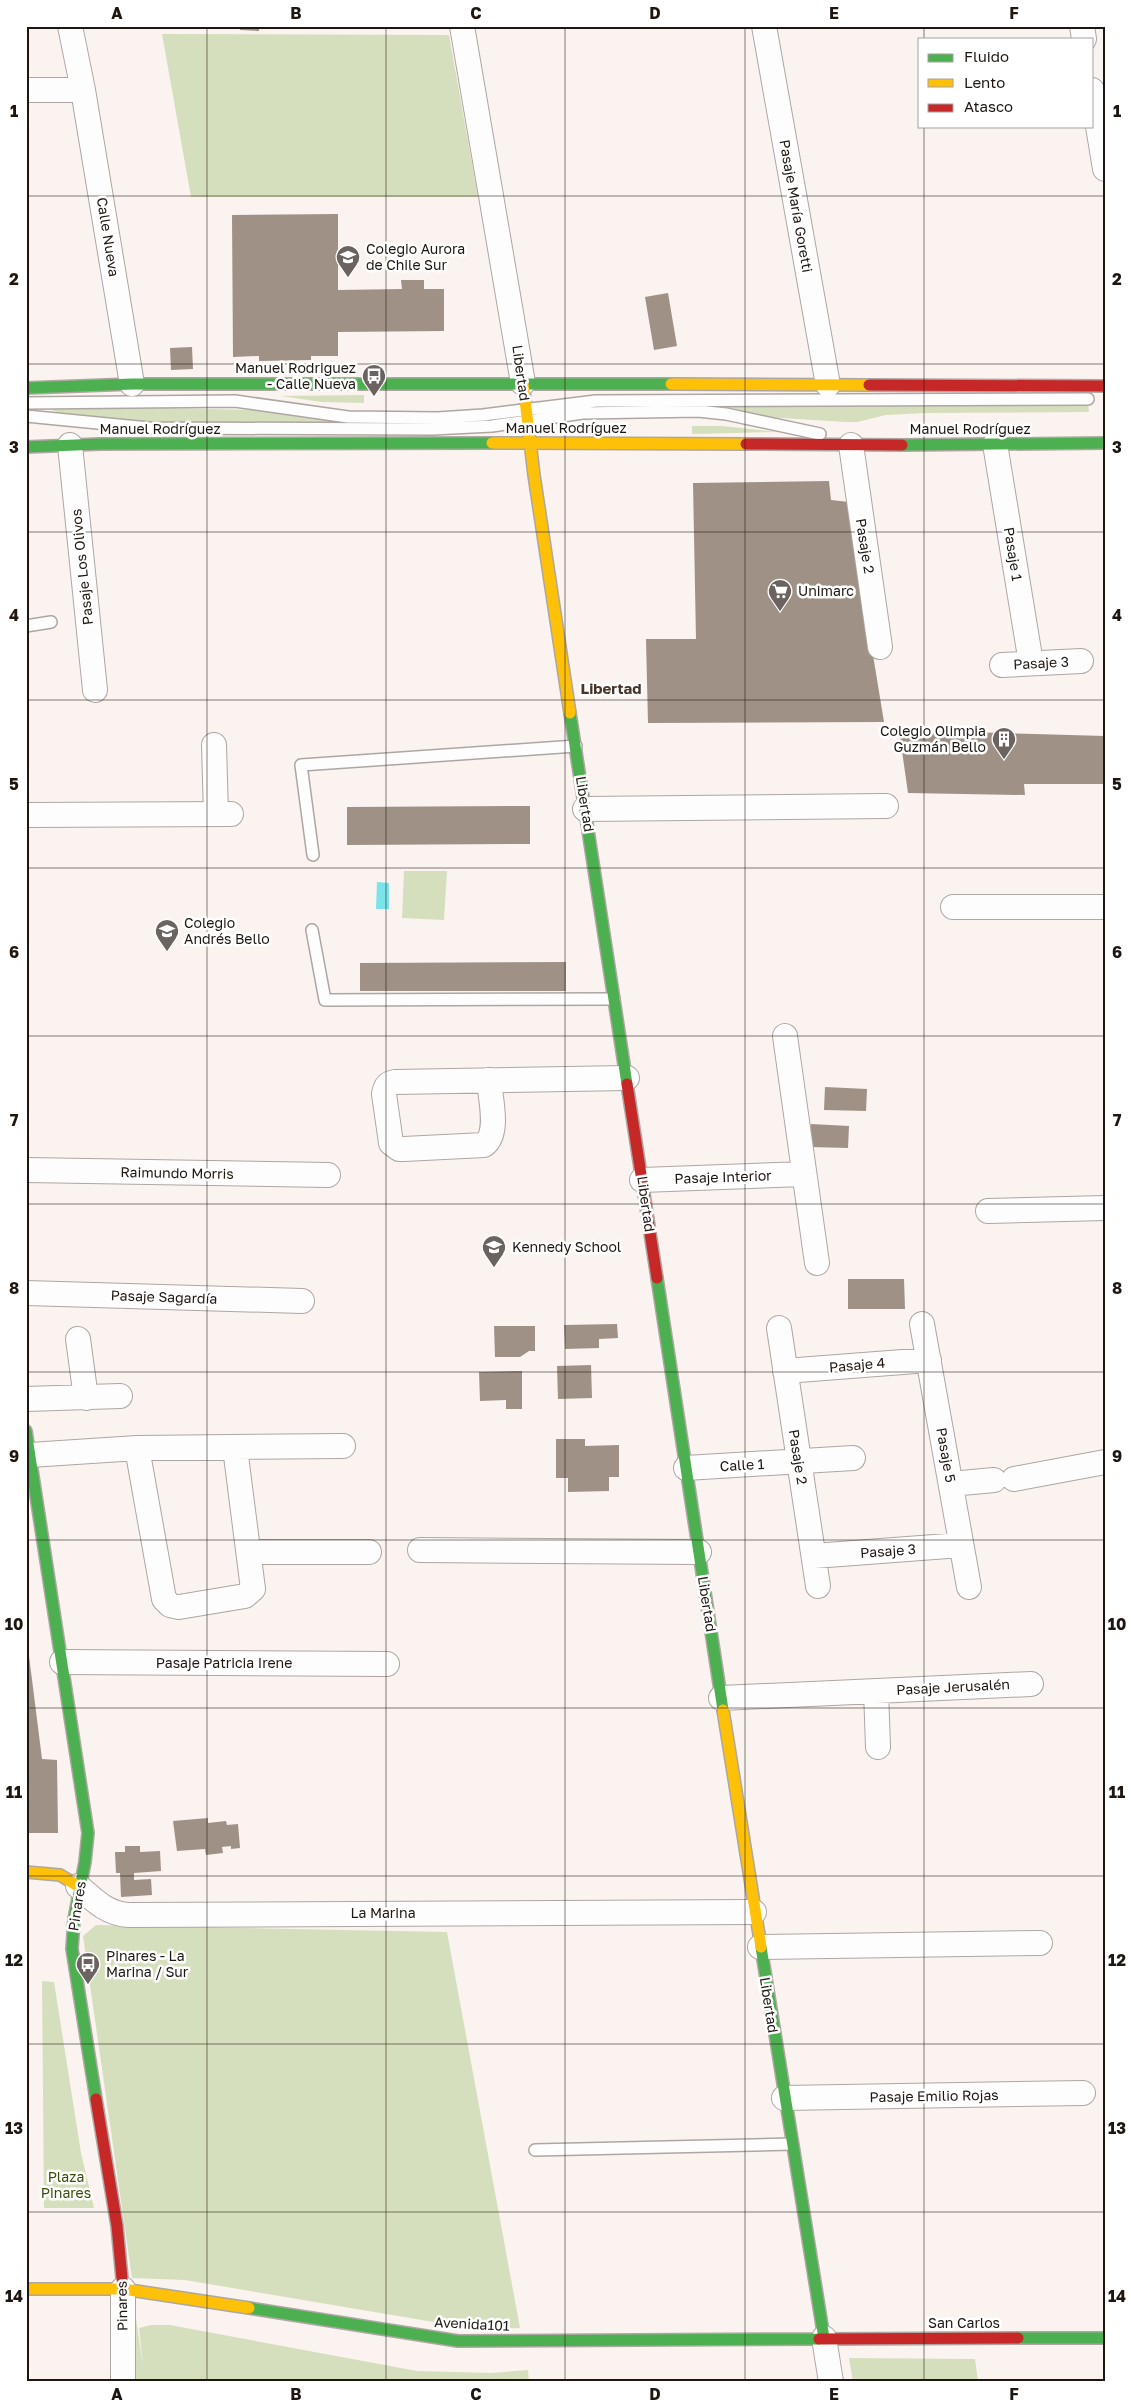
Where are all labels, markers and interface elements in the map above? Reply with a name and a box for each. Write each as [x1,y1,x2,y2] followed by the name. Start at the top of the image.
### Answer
[111,3,123,23] text: A
[290,3,302,23] text: B
[470,3,482,23] text: C
[649,3,661,23] text: D
[829,3,839,23] text: E
[1009,3,1019,23] text: F
[918,38,1094,128] legend
[964,47,1009,65] text: Fluido
[964,73,1005,91] text: Lento
[964,97,1013,115] text: Atasco
[10,101,18,121] text: 1
[1113,101,1121,121] text: 1
[776,138,817,274] street label: Pasaje María Goretti
[94,196,123,278] street label: Calle Nueva
[366,240,465,273] place label: Colegio Aurora de Chile Sur
[335,244,361,278] school or university icon: Colegio Aurora de Chile Sur
[9,269,19,289] text: 2
[1112,269,1122,289] text: 2
[509,344,534,402] street label: Libertad
[235,359,356,392] place label: Manuel Rodriguez - Calle Nueva
[361,363,387,397] bus stop icon: Manuel Rodriguez - Calle Nueva
[505,419,627,436] street label: Manuel Rodríguez
[99,420,221,437] street label: Manuel Rodríguez
[909,420,1031,437] street label: Manuel Rodríguez
[9,437,19,457] text: 3
[1112,437,1122,457] text: 3
[67,508,96,626] street label: Pasaje Los Olivos
[853,517,878,575] street label: Pasaje 2
[1001,526,1026,582] street label: Pasaje 1
[767,578,793,612] supermarket icon: Unimarc
[798,582,854,599] place label: Unimarc
[9,605,19,625] text: 4
[1112,605,1122,625] text: 4
[1013,653,1069,672] street label: Pasaje 3
[581,679,641,697] district label: Libertad
[880,722,986,755] place label: Colegio Olimpia Guzmán Bello
[991,726,1017,760] building icon: Colegio Olimpia Guzmán Bello
[9,774,19,794] text: 5
[1112,774,1122,794] text: 5
[573,775,598,833] street label: Libertad
[184,914,270,947] place label: Colegio Andrés Bello
[154,918,180,952] school or university icon: Colegio Andrés Bello
[9,942,19,962] text: 6
[1112,942,1122,962] text: 6
[10,1110,19,1130] text: 7
[1113,1110,1122,1130] text: 7
[120,1163,234,1182] street label: Raimundo Morris
[674,1166,772,1187] street label: Pasaje Interior
[634,1175,659,1233] street label: Libertad
[481,1234,507,1268] school or university icon: Kennedy School
[512,1238,621,1255] place label: Kennedy School
[9,1278,19,1298] text: 8
[1112,1278,1122,1298] text: 8
[110,1286,218,1307] street label: Pasaje Sagardía
[828,1354,886,1375] street label: Pasaje 4
[933,1426,960,1484] street label: Pasaje 5
[786,1428,811,1486] street label: Pasaje 2
[9,1446,19,1466] text: 9
[1112,1446,1122,1466] text: 9
[719,1455,765,1474] street label: Calle 1
[860,1540,916,1561] street label: Pasaje 3
[695,1575,720,1633] street label: Libertad
[5,1614,23,1634] text: 10
[1108,1614,1126,1634] text: 10
[156,1654,292,1671] street label: Pasaje Patricia Irene
[896,1675,1010,1698] street label: Pasaje Jerusalén
[6,1782,22,1802] text: 11
[1109,1782,1125,1802] text: 11
[64,1880,89,1932] street label: Pinares
[350,1904,416,1921] street label: La Marina
[106,1947,189,1980] place label: Pinares - La Marina / Sur
[5,1950,23,1970] text: 12
[1108,1950,1126,1970] text: 12
[75,1951,101,1985] bus stop icon: Pinares - La Marina / Sur
[757,1976,782,2034] street label: Libertad
[869,2086,999,2105] street label: Pasaje Emilio Rojas
[5,2118,23,2138] text: 13
[1108,2118,1126,2138] text: 13
[41,2168,91,2201] park label: Plaza Pinares
[113,2281,130,2331] street label: Pinares
[5,2286,23,2306] text: 14
[1108,2286,1126,2306] text: 14
[434,2313,510,2334] street label: Avenida101
[928,2314,1000,2331] street label: San Carlos
[111,2384,123,2404] text: A
[290,2384,302,2404] text: B
[470,2384,482,2404] text: C
[649,2384,661,2404] text: D
[829,2384,839,2404] text: E
[1009,2384,1019,2404] text: F

